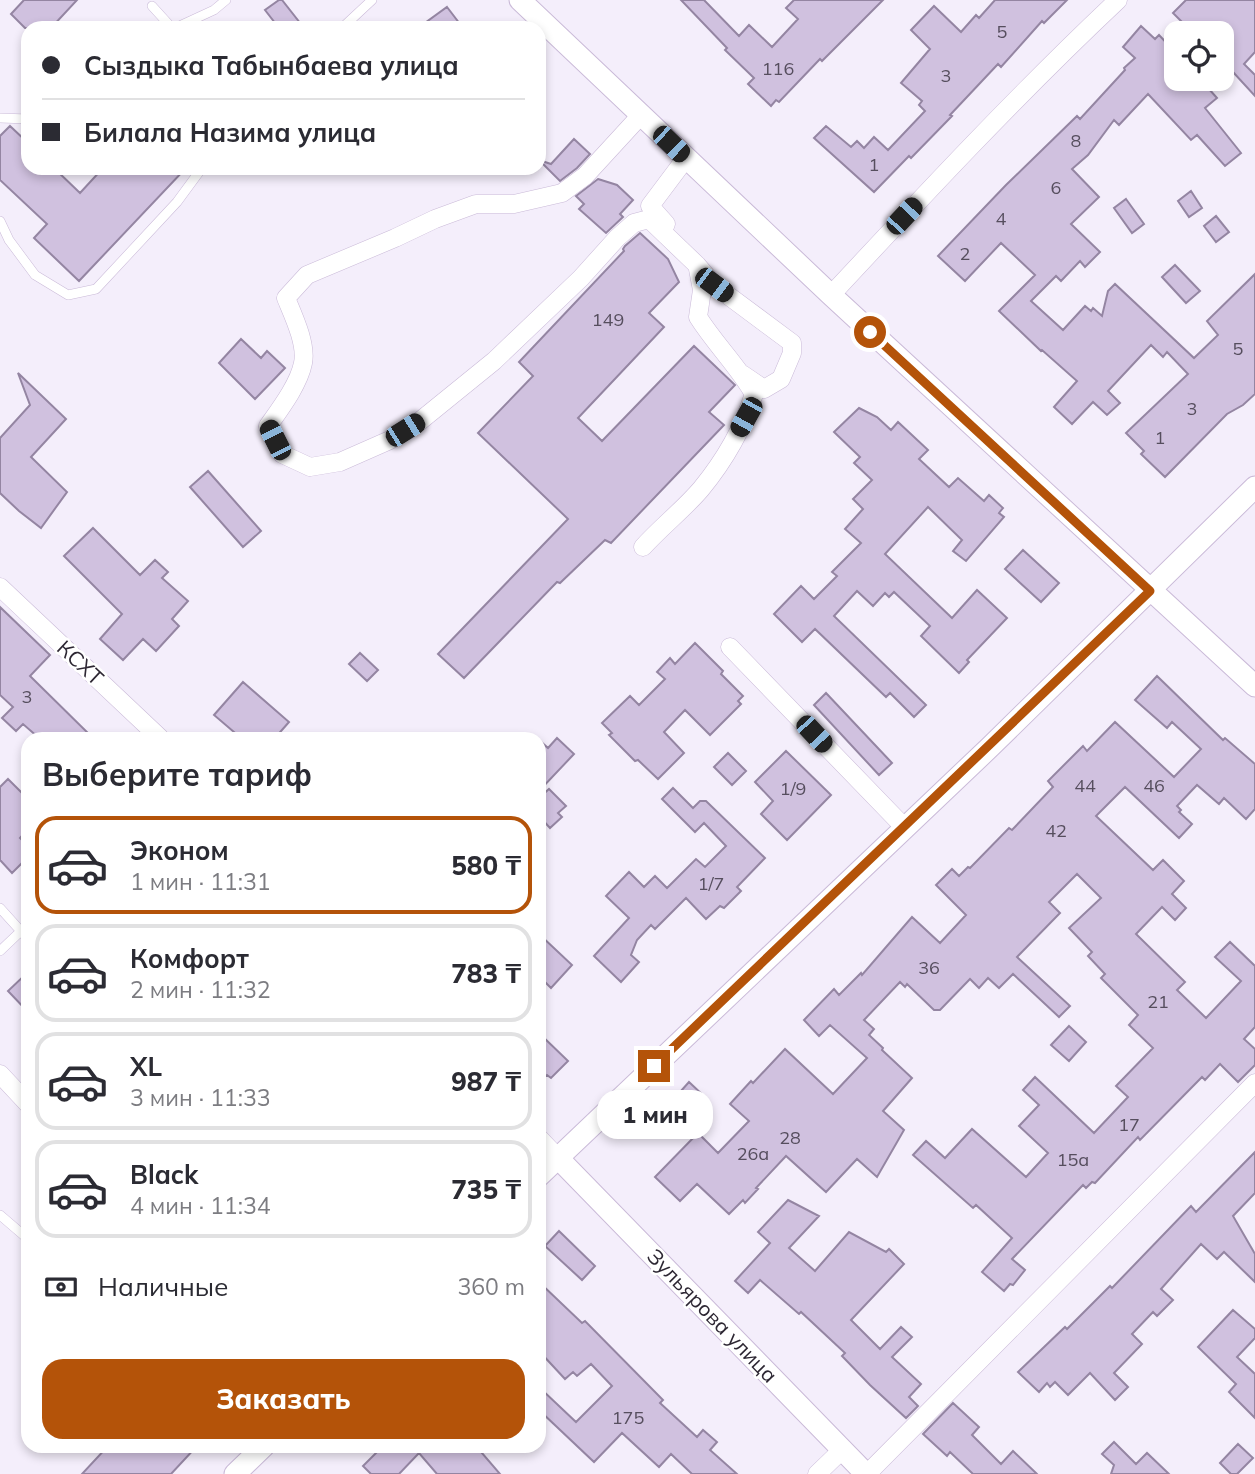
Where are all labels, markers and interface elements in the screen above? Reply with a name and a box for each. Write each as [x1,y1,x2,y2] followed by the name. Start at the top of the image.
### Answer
[997,20,1008,43] house number: 5
[1164,21,1234,91] map controls
[1164,21,1234,91] button: locate
[84,49,459,82] text: Сыздыка Табынбаева улица
[762,57,794,80] house number: 116
[941,64,951,87] house number: 3
[84,116,376,149] text: Билала Назима улица
[649,122,694,166] car
[1071,129,1081,152] house number: 8
[869,153,879,176] house number: 1
[1051,176,1061,199] house number: 6
[882,193,927,239] car
[996,207,1007,230] house number: 4
[960,242,970,265] house number: 2
[691,264,738,306] car
[592,308,624,331] house number: 149
[854,316,886,348] route start
[1233,337,1244,360] house number: 5
[727,394,766,440] car
[1187,397,1197,420] house number: 3
[382,410,429,450] car
[257,417,294,463] car
[1155,426,1165,449] house number: 1
[52,634,110,690] street label: КСХТ
[22,685,32,708] house number: 3
[792,711,837,757] car
[42,754,312,794] text: Выберите тариф
[1074,774,1096,797] house number: 44
[1143,774,1165,797] house number: 46
[780,777,806,800] house number: 1/9
[1045,819,1067,842] house number: 42
[46,834,109,897] icon: car
[130,834,229,867] text: Эконом
[451,849,521,882] text: 580 ₸
[130,867,270,896] text: 1 мин · 11:31
[698,872,724,895] house number: 1/7
[46,942,109,1005] icon: car
[130,942,249,975] text: Комфорт
[918,956,940,979] house number: 36
[451,957,521,990] text: 783 ₸
[130,975,270,1004] text: 2 мин · 11:32
[1147,990,1169,1013] house number: 21
[46,1050,109,1113] icon: car
[130,1050,162,1083] text: XL
[638,1050,670,1082] route end
[451,1065,521,1098] text: 987 ₸
[130,1083,270,1112] text: 3 мин · 11:33
[596,1090,712,1140] callout: 1 мин
[622,1100,688,1129] text: 1 мин
[1118,1113,1140,1136] house number: 17
[779,1126,801,1149] house number: 28
[737,1142,769,1165] house number: 26а
[1057,1148,1089,1171] house number: 15а
[46,1158,109,1221] icon: car
[130,1158,198,1191] text: Black
[451,1173,521,1206] text: 735 ₸
[130,1191,270,1220] text: 4 мин · 11:34
[642,1243,783,1388] street label: Зульярова улица
[42,1268,80,1306] icon: cash
[98,1270,228,1303] text: Наличные
[457,1272,525,1301] text: 360 m
[42,1359,525,1439] button: Заказать
[612,1406,644,1429] house number: 175

